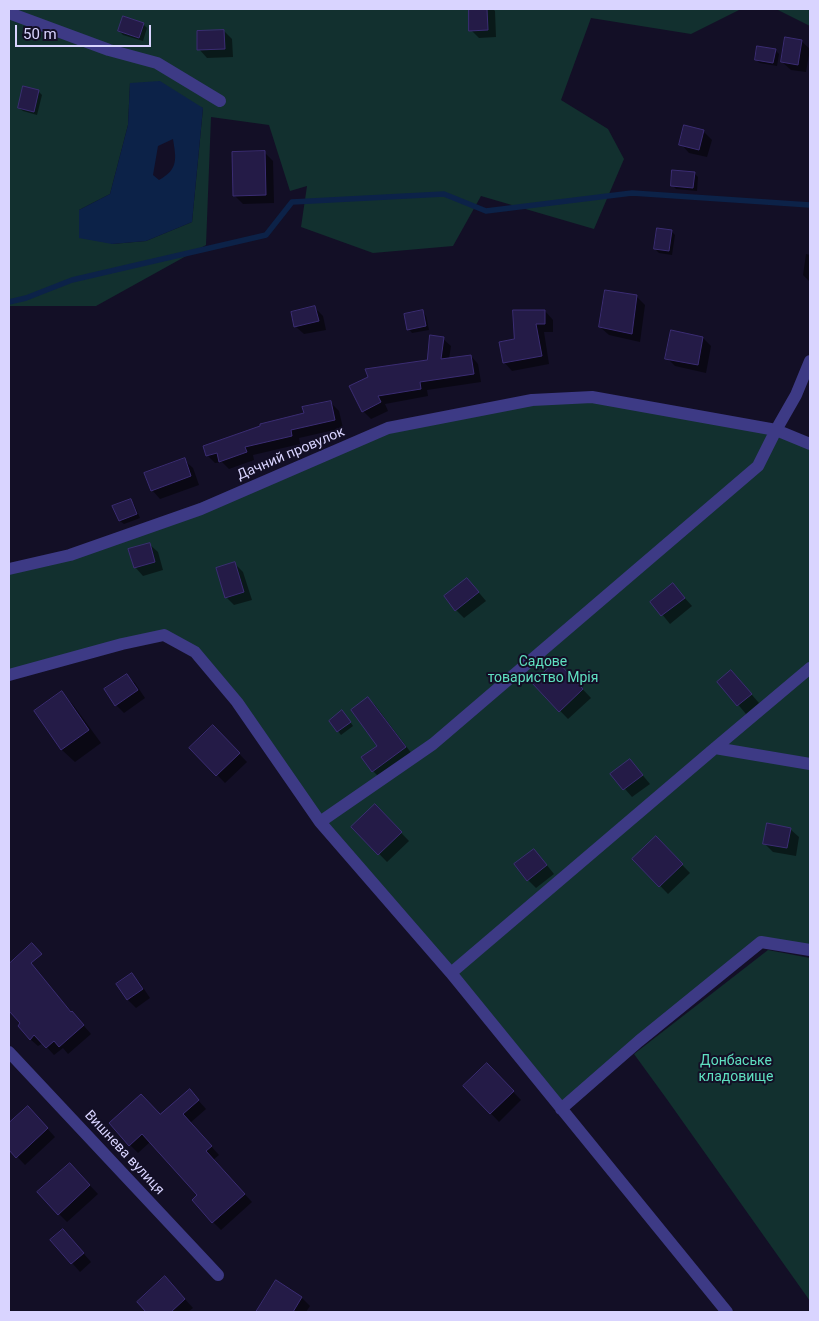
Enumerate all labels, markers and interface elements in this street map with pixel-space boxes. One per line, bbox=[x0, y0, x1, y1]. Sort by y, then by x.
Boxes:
scale bar bbox=[18, 15, 154, 47]
text: 50 m bbox=[23, 25, 57, 43]
street label: Дачний провулок bbox=[235, 424, 347, 484]
park label: Садове товариство Мрія bbox=[488, 654, 598, 686]
park label: Донбаське кладовище bbox=[699, 1053, 773, 1086]
street label: Вишнева вулиця bbox=[81, 1107, 167, 1199]

